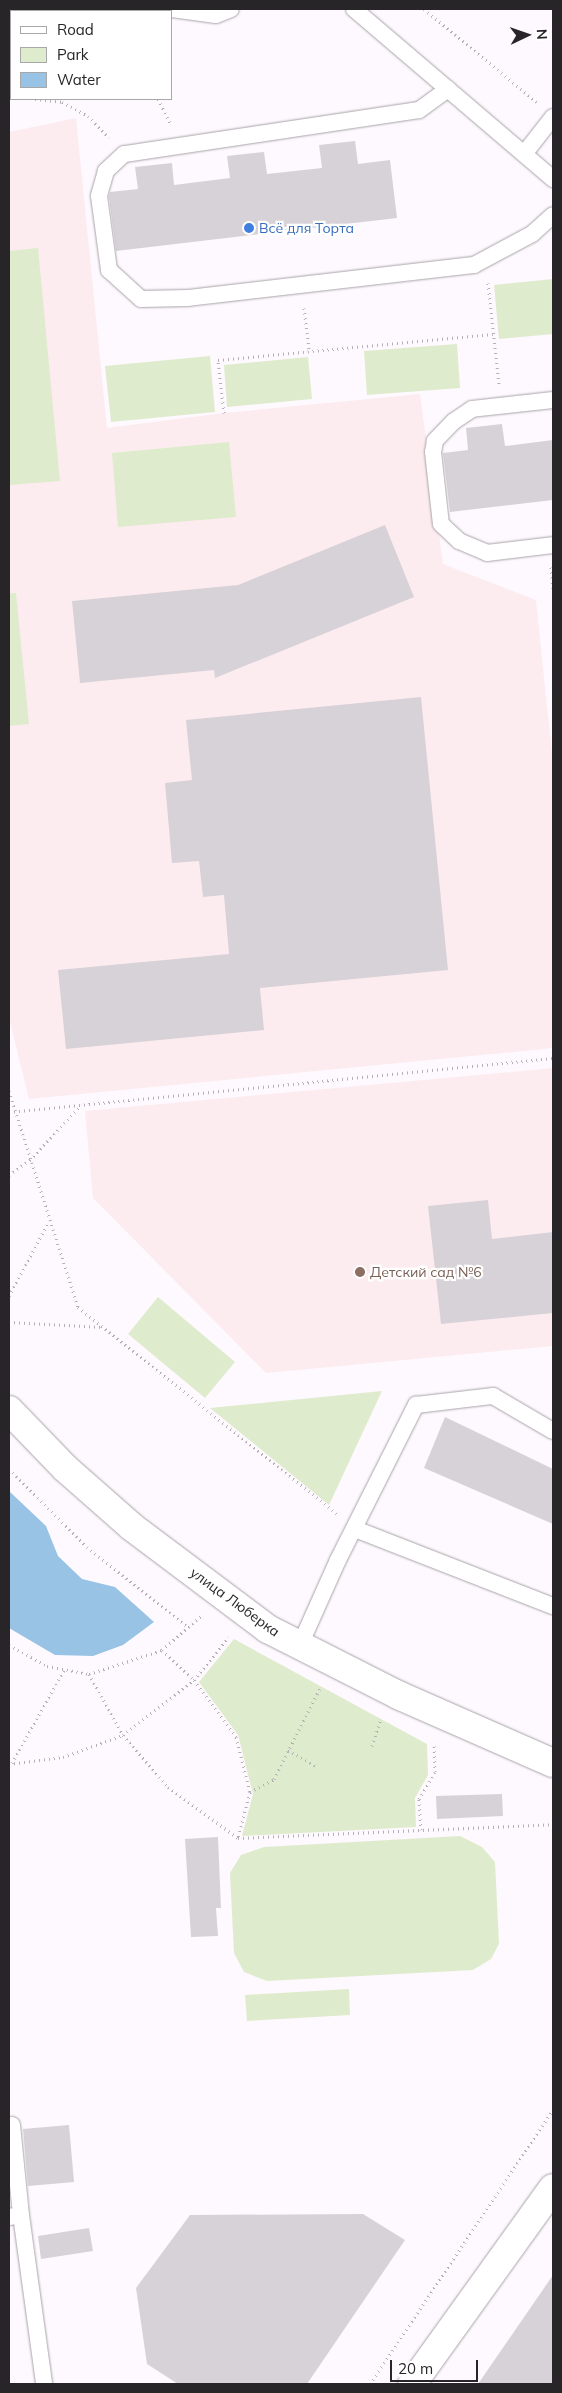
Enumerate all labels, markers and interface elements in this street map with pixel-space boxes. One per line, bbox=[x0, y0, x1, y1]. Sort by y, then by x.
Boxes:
legend bbox=[10, 10, 172, 100]
north arrow bbox=[502, 10, 552, 60]
text: Road bbox=[57, 20, 94, 39]
text: N bbox=[533, 28, 551, 40]
text: Park bbox=[57, 45, 89, 64]
text: Water bbox=[57, 70, 101, 89]
place label: Всё для Торта bbox=[259, 220, 354, 236]
marker: Всё для Торта bbox=[243, 222, 255, 234]
place label: Детский сад №6 bbox=[370, 1264, 482, 1280]
marker: Детский сад №6 bbox=[354, 1266, 366, 1278]
street label: улица Люберка bbox=[187, 1564, 283, 1640]
scale bar bbox=[392, 2350, 480, 2382]
text: 20 m bbox=[398, 2359, 433, 2378]

